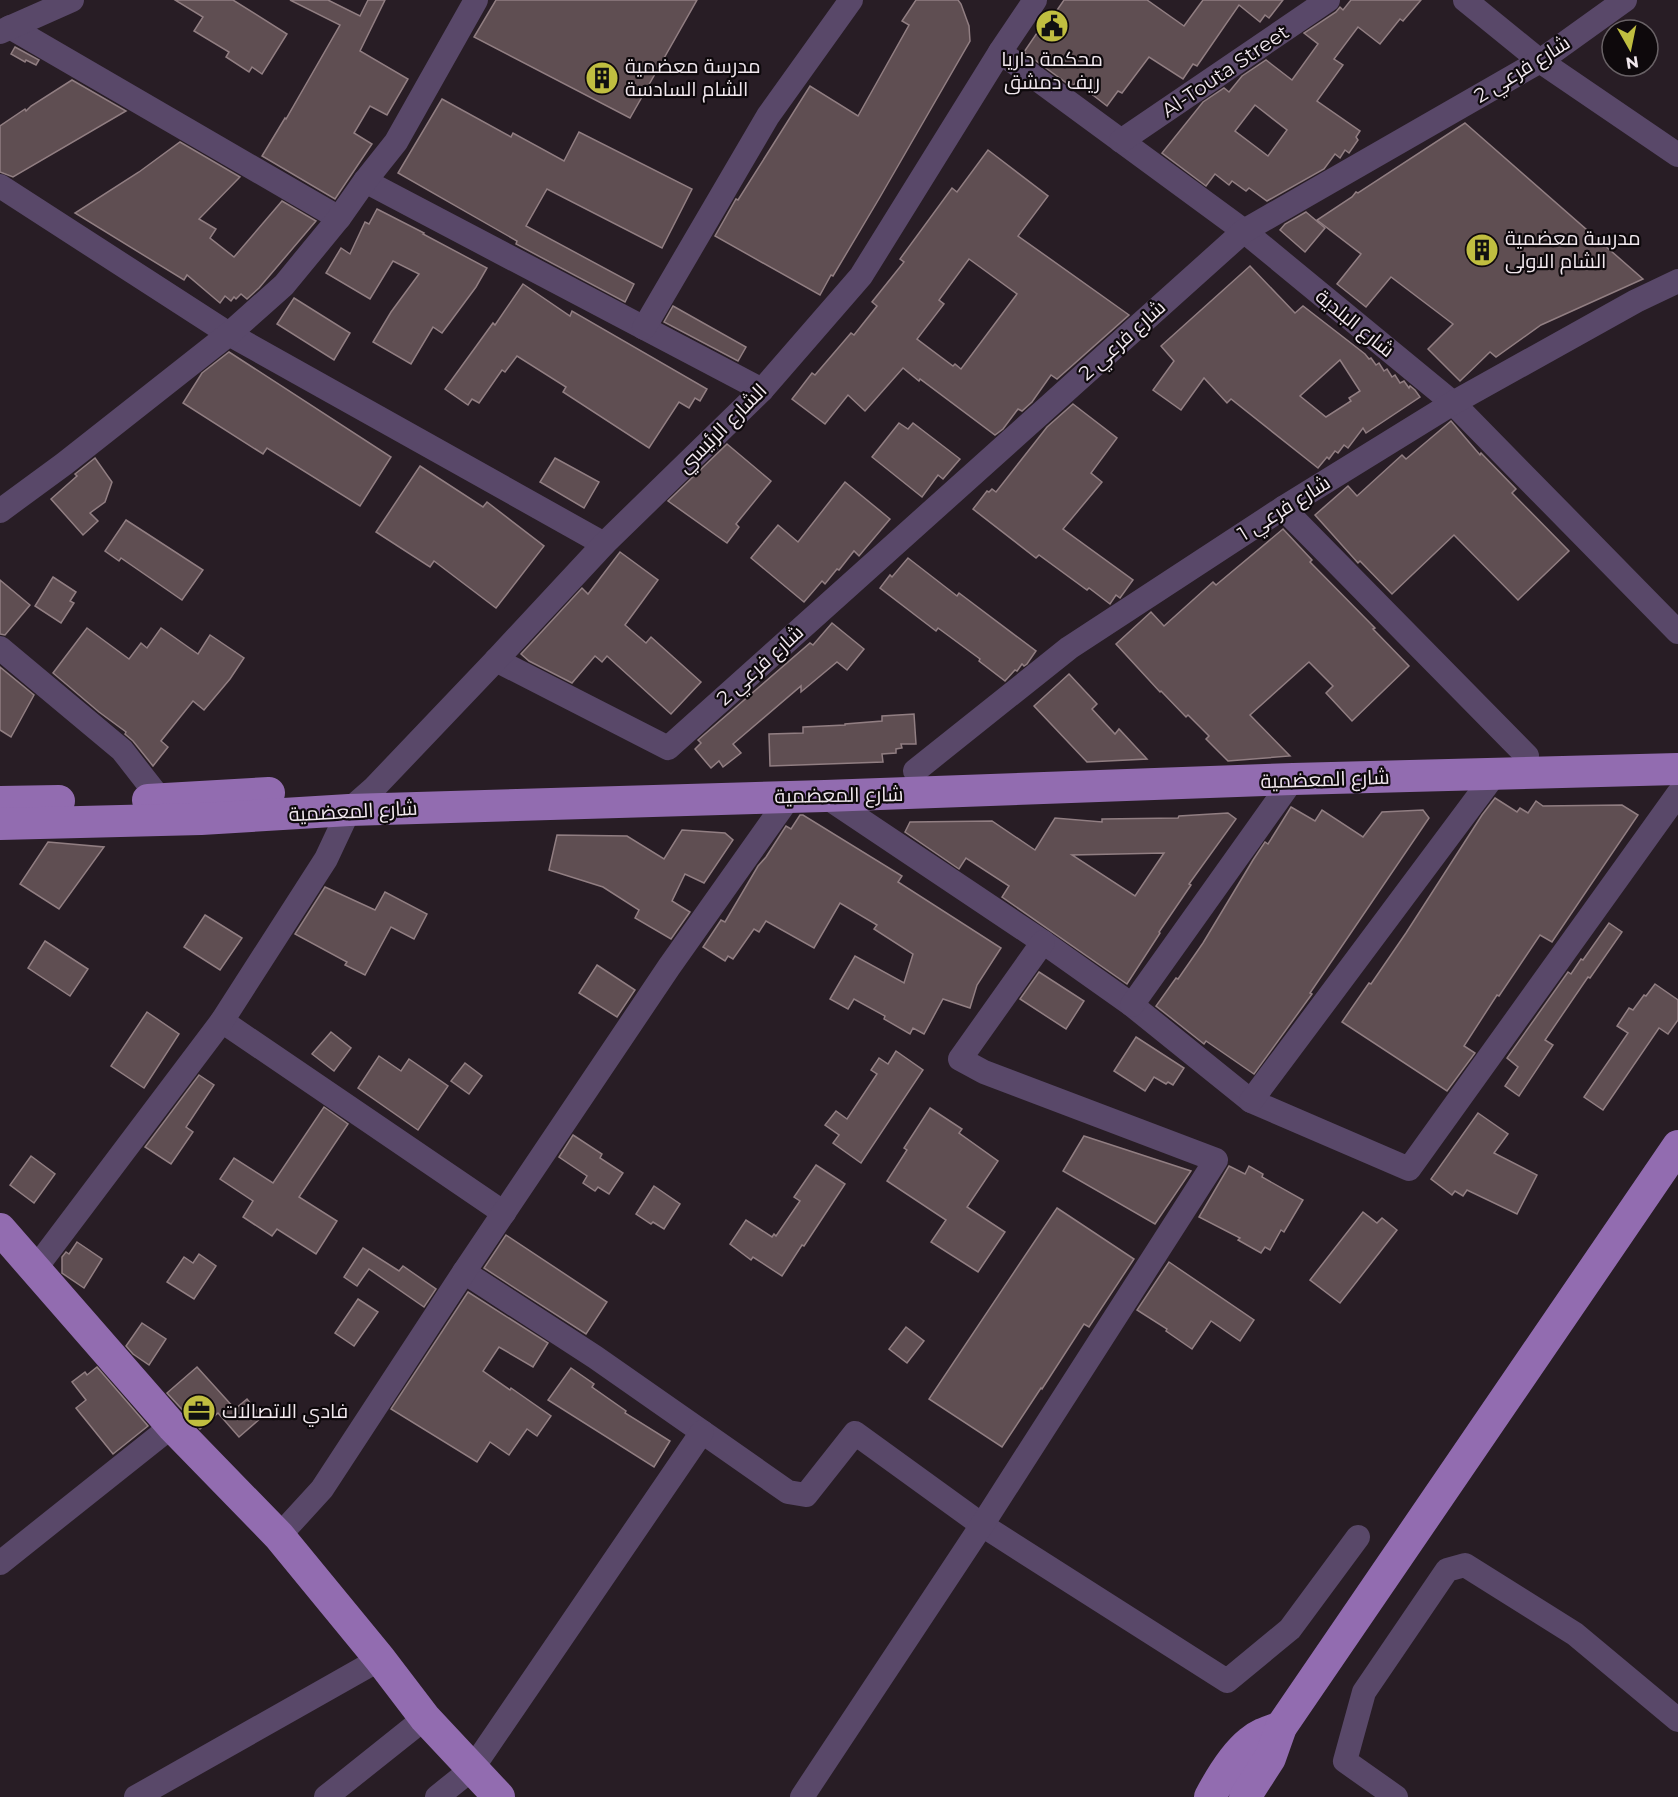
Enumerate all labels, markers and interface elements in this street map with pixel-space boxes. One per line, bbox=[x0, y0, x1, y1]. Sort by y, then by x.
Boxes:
public building icon: محكمة داريا ريف دمشق bbox=[1034, 8, 1070, 44]
north arrow bbox=[1600, 18, 1660, 78]
street label: Al-Touta Street bbox=[1157, 20, 1293, 122]
street label: شارع فرعي 2 bbox=[1470, 30, 1576, 111]
place label: محكمة داريا ريف دمشق bbox=[1001, 47, 1103, 95]
text: N bbox=[1624, 52, 1640, 73]
place label: مدرسة معضمية الشام السادسة bbox=[625, 54, 761, 103]
building icon: مدرسة معضمية الشام السادسة bbox=[584, 60, 620, 96]
place label: مدرسة معضمية الشام الاولى bbox=[1505, 226, 1641, 275]
building icon: مدرسة معضمية الشام الاولى bbox=[1464, 232, 1500, 268]
street label: شارع البلدية bbox=[1309, 284, 1399, 364]
street label: شارع فرعي 2 bbox=[1074, 295, 1173, 388]
street label: الشارع الرئيسي bbox=[672, 378, 774, 480]
street label: شارع فرعي 1 bbox=[1233, 470, 1337, 549]
street label: شارع فرعي 2 bbox=[712, 620, 811, 713]
street label: شارع المعضمية bbox=[1260, 765, 1390, 795]
street label: شارع المعضمية bbox=[774, 782, 904, 810]
street label: شارع المعضمية bbox=[288, 796, 418, 828]
office icon: فادي الاتصالات bbox=[181, 1393, 217, 1429]
place label: فادي الاتصالات bbox=[222, 1399, 348, 1427]

